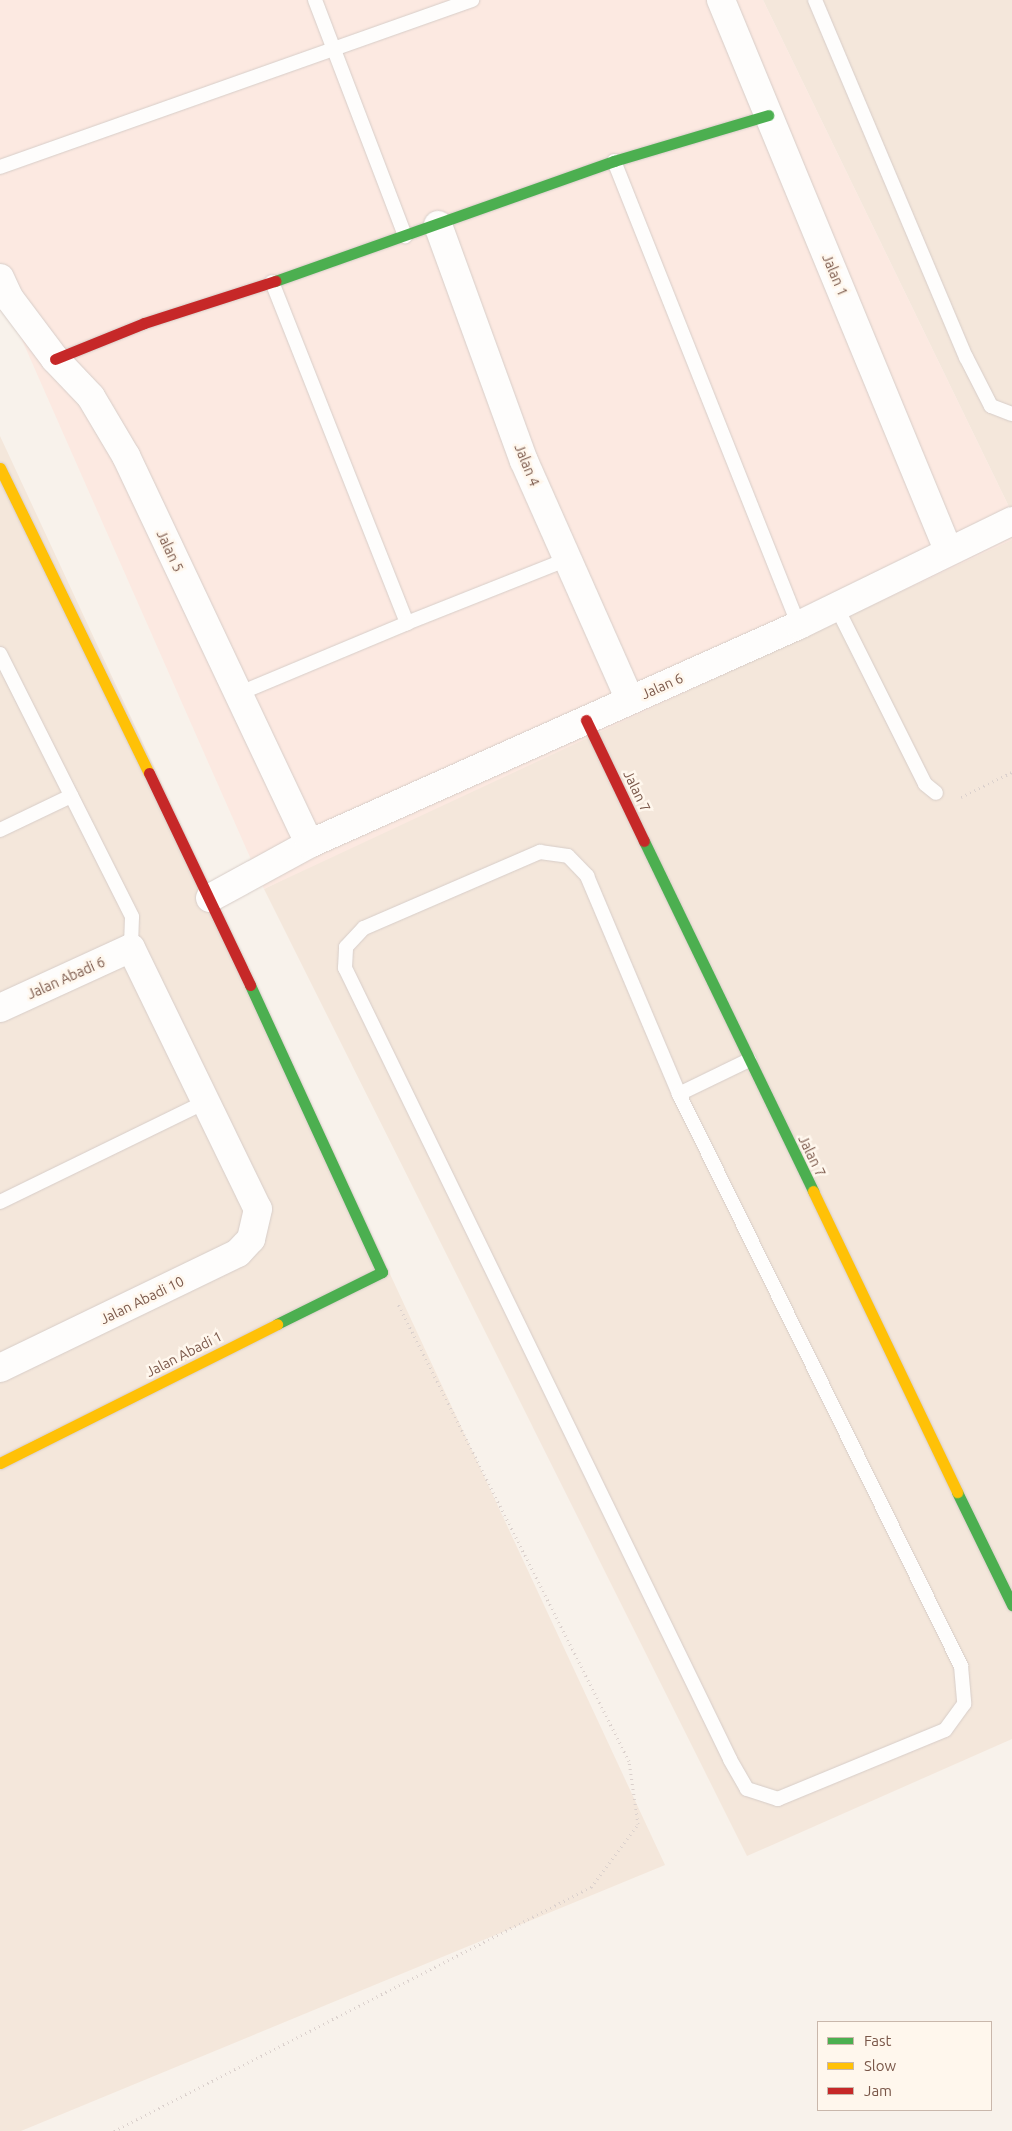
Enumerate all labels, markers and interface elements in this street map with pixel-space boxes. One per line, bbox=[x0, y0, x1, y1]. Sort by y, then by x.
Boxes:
street label: Jalan 1 bbox=[819, 251, 851, 299]
street label: Jalan 4 bbox=[511, 441, 543, 489]
street label: Jalan 5 bbox=[153, 527, 187, 575]
street label: Jalan 6 bbox=[638, 669, 686, 703]
street label: Jalan 7 bbox=[620, 768, 654, 814]
street label: Jalan Abadi 6 bbox=[25, 953, 107, 1003]
street label: Jalan 7 bbox=[795, 1133, 829, 1179]
street label: Jalan Abadi 10 bbox=[97, 1272, 187, 1328]
street label: Jalan Abadi 1 bbox=[143, 1328, 225, 1380]
legend bbox=[817, 2021, 992, 2111]
text: Fast bbox=[864, 2032, 891, 2049]
text: Slow bbox=[864, 2057, 896, 2074]
text: Jam bbox=[864, 2082, 892, 2099]

